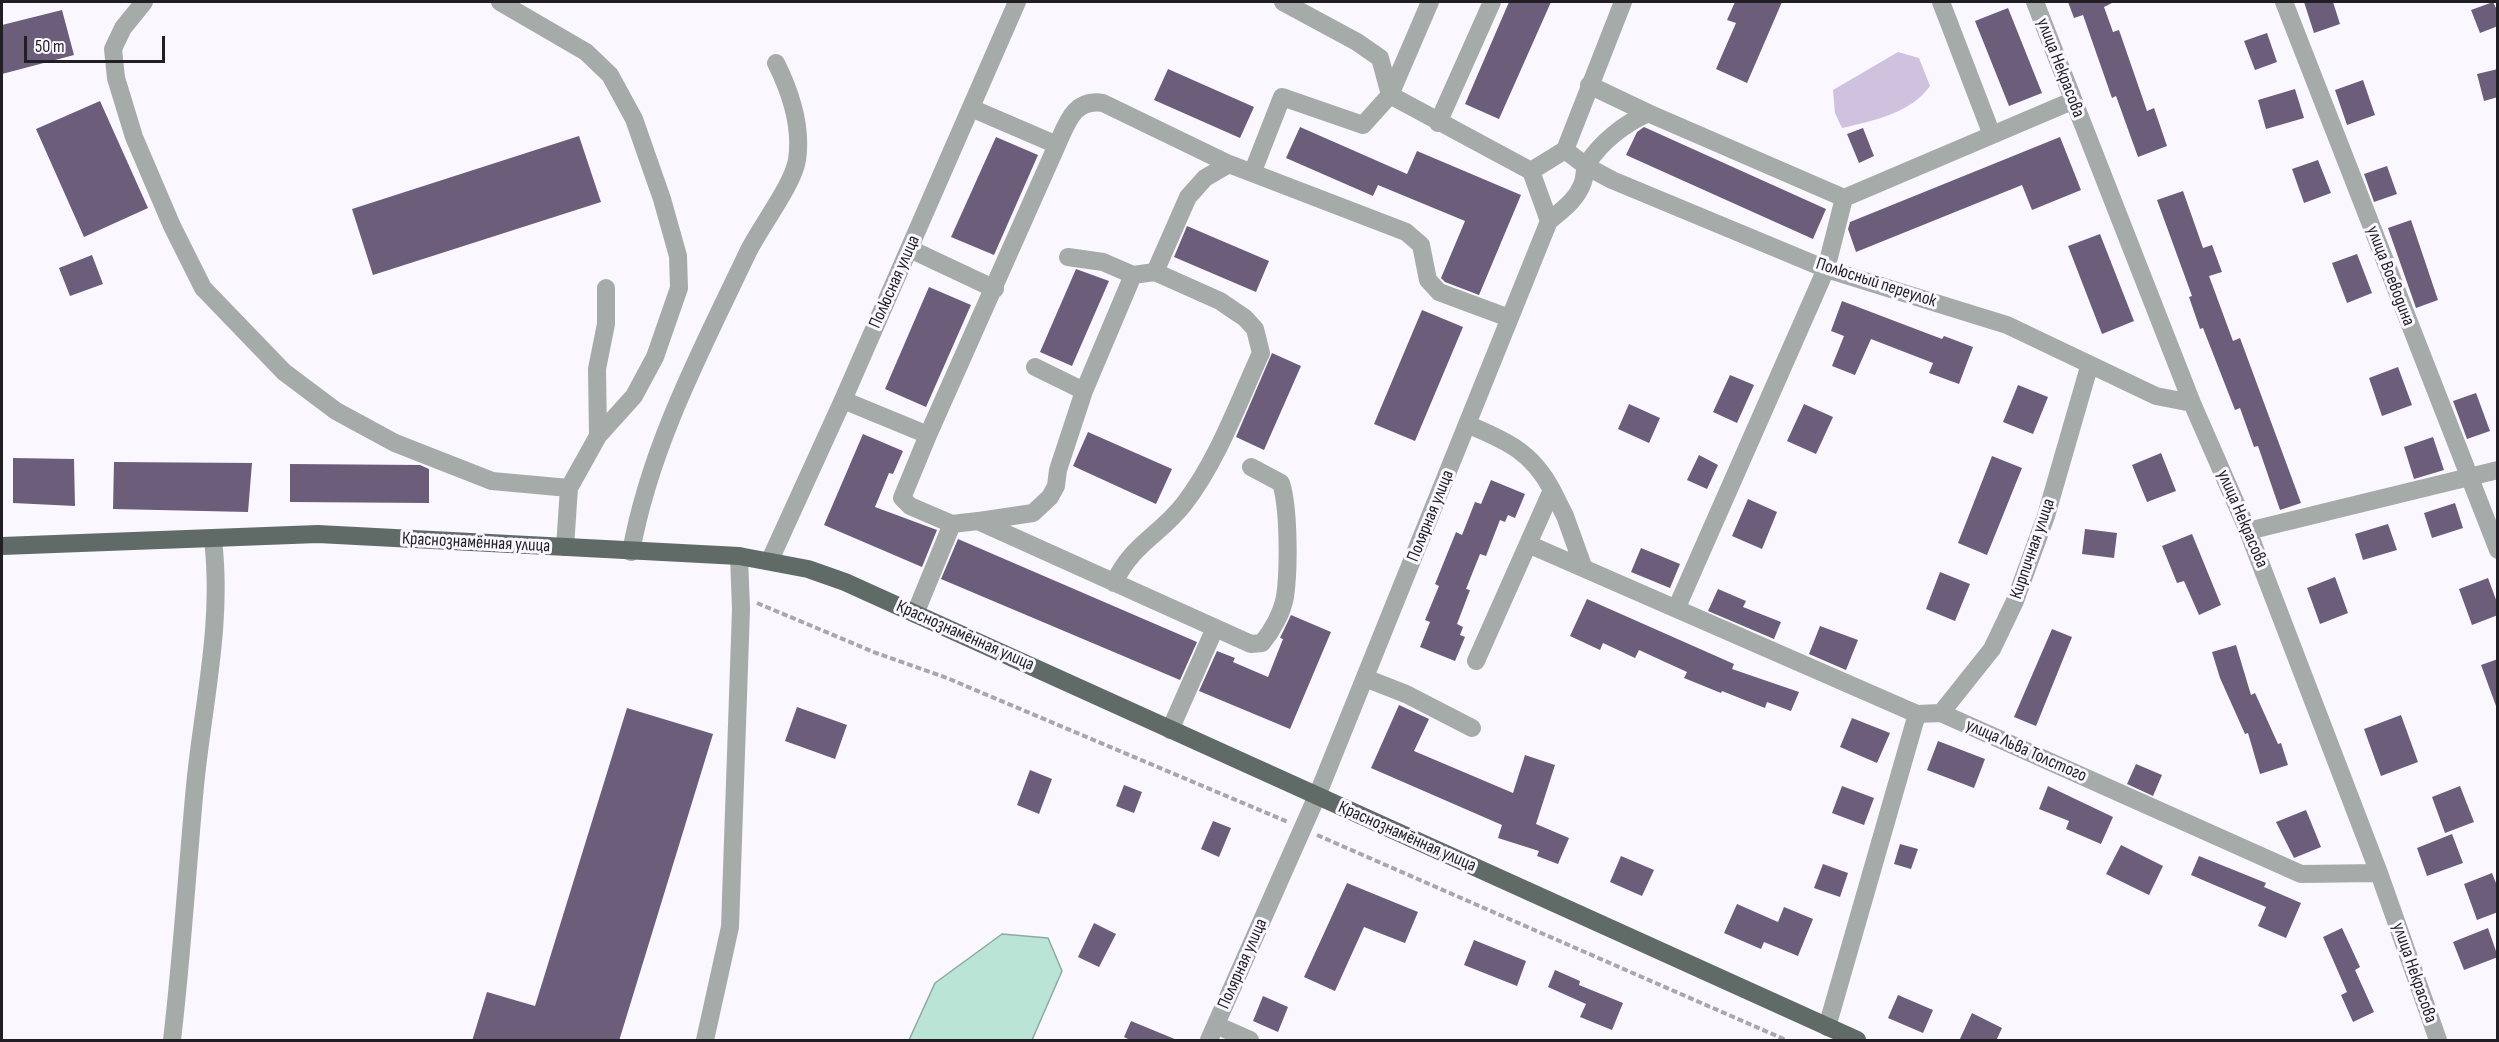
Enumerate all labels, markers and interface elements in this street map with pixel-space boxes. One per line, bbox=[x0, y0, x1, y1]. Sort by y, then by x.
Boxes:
street label: улица Некрасова bbox=[2031, 15, 2089, 121]
scale bar bbox=[27, 24, 168, 62]
text: 50 m bbox=[35, 36, 65, 57]
street label: улица Воеводина bbox=[2361, 223, 2419, 329]
street label: Полюсная улица bbox=[865, 232, 925, 332]
street label: Полюсный переулок bbox=[1813, 253, 1939, 313]
street label: Полярная улица bbox=[1403, 467, 1459, 565]
street label: улица Некрасова bbox=[2212, 467, 2272, 571]
street label: Кирпичная улица bbox=[2006, 496, 2060, 602]
street label: Краснознамённая улица bbox=[401, 528, 551, 558]
street label: Краснознамённая улица bbox=[893, 596, 1037, 676]
street label: улица Льва Толстого bbox=[1962, 715, 2090, 787]
street label: Краснознамённая улица bbox=[1335, 797, 1479, 877]
street label: Полярная улица bbox=[1213, 915, 1273, 1013]
street label: улица Некрасова bbox=[2387, 920, 2441, 1026]

